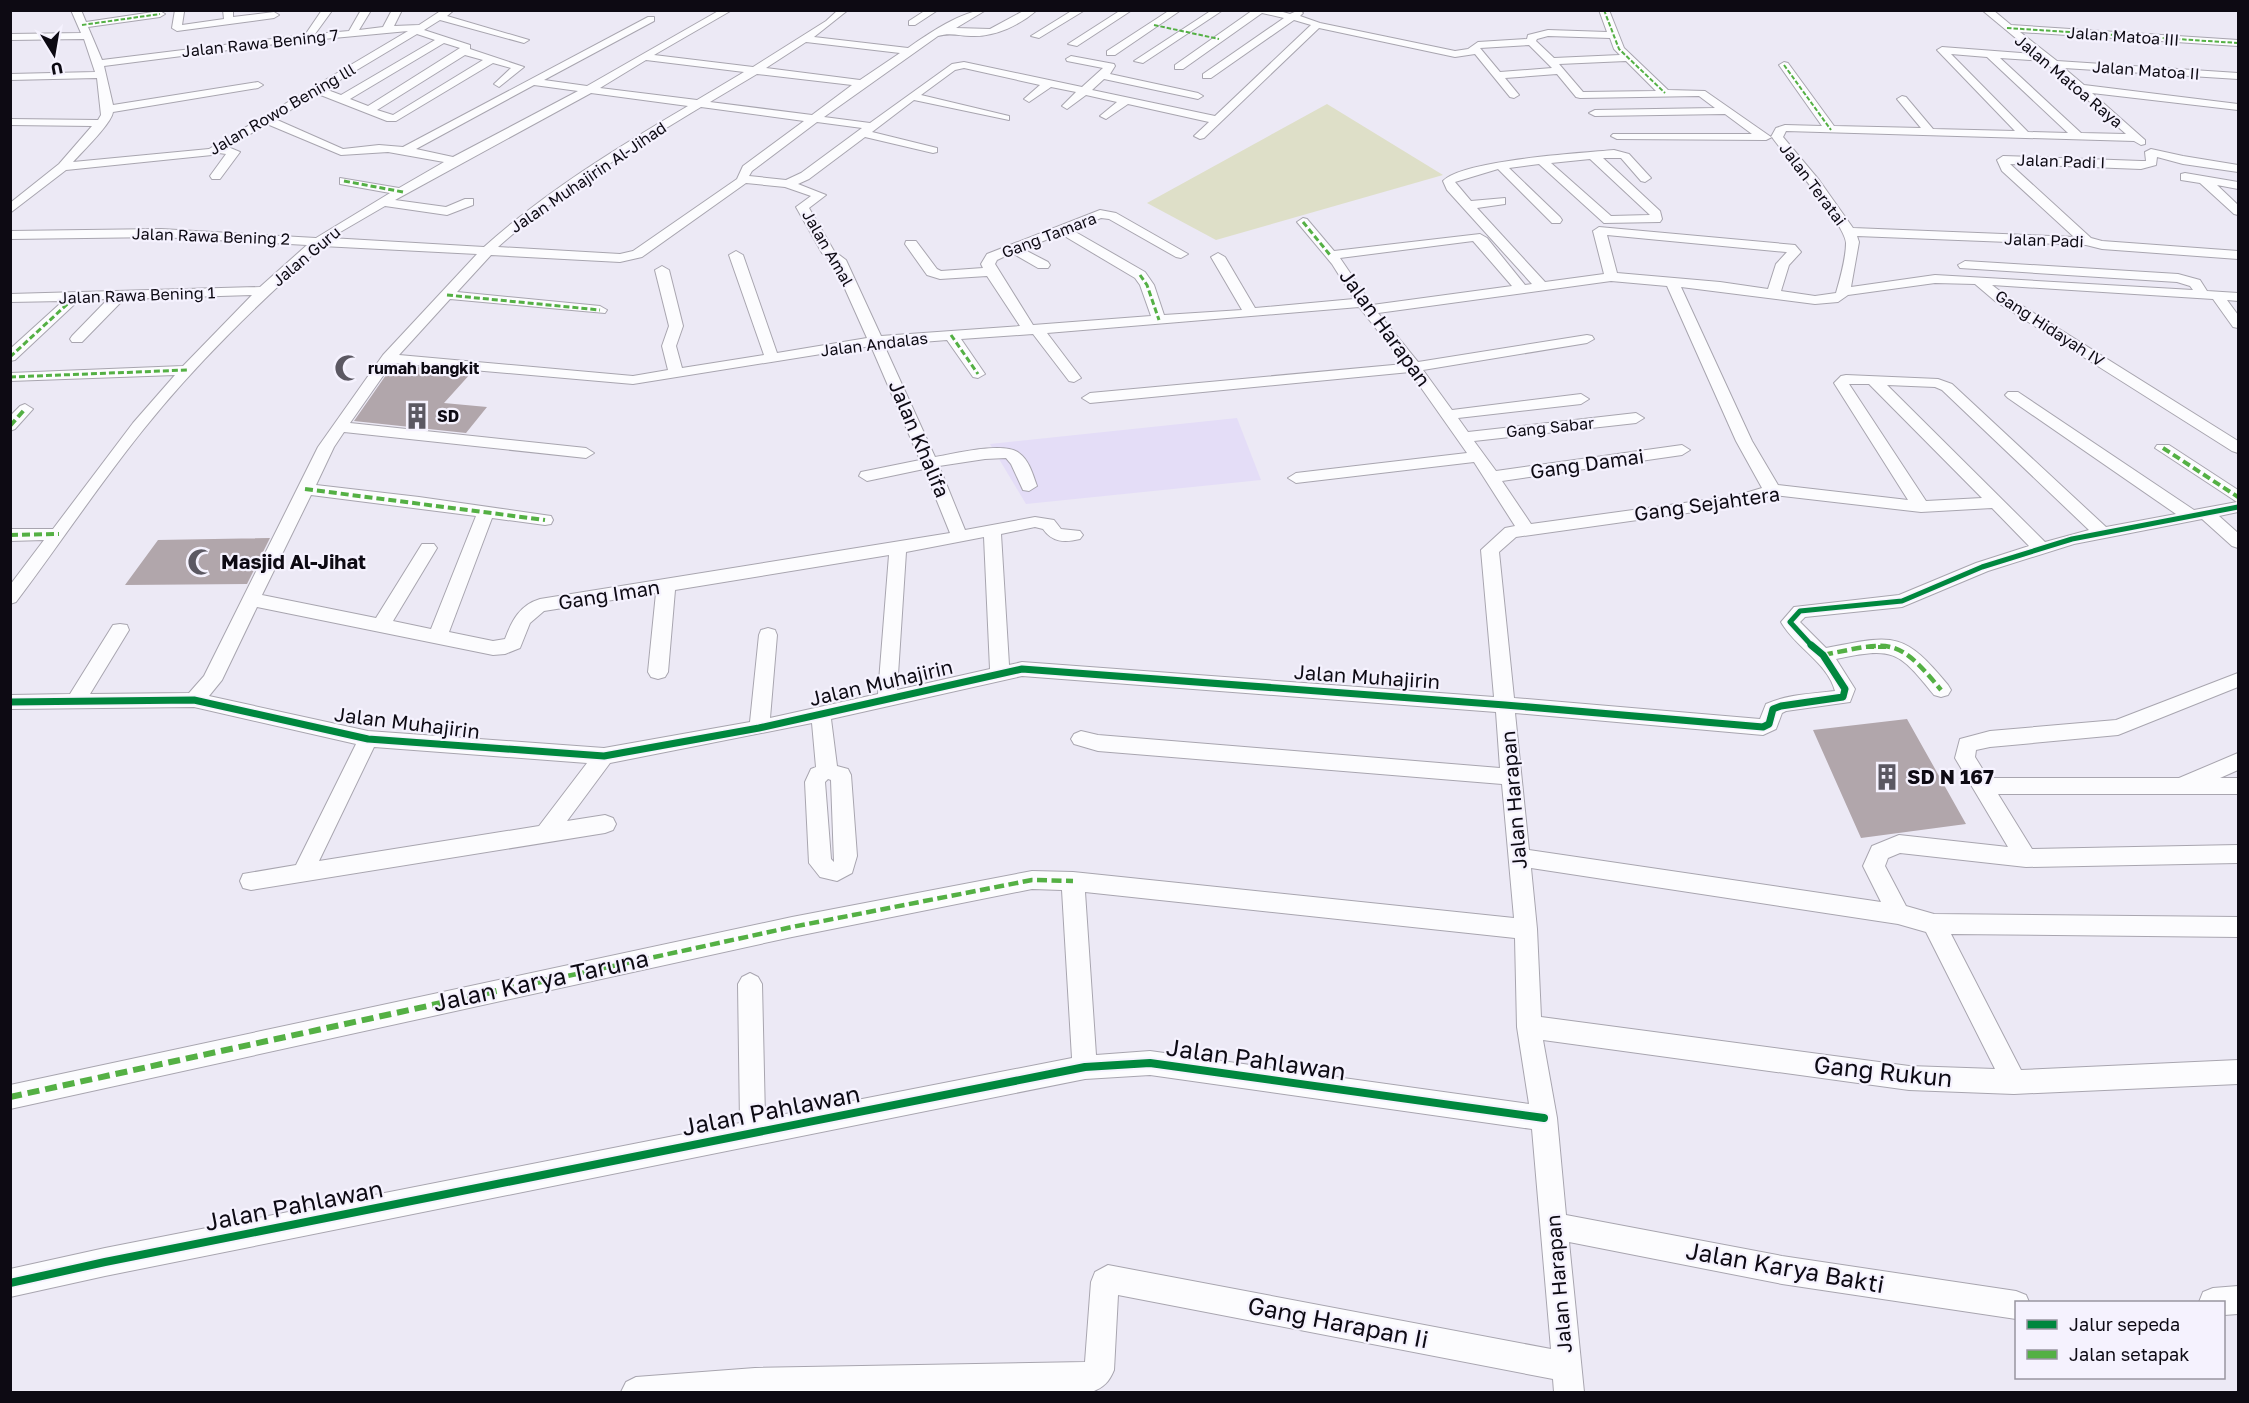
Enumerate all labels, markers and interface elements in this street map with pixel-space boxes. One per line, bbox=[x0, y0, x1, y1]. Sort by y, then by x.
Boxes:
street label: Jalan Matoa III bbox=[2066, 22, 2180, 50]
north arrow bbox=[24, 24, 84, 84]
street label: Jalan Rawa Bening 7 bbox=[181, 25, 339, 61]
street label: Jalan Matoa Raya bbox=[2011, 30, 2127, 132]
street label: Jalan Matoa II bbox=[2092, 56, 2200, 84]
text: U bbox=[49, 58, 65, 80]
street label: Jalan Rowo Bening lll bbox=[205, 59, 359, 159]
street label: Jalan Muhajirin Al-Jihad bbox=[506, 117, 670, 237]
street label: Jalan Teratai bbox=[1775, 139, 1851, 229]
street label: Jalan Padi I bbox=[2016, 149, 2106, 173]
street label: Jalan Amal bbox=[798, 206, 858, 290]
street label: Gang Tamara bbox=[999, 208, 1099, 262]
street label: Jalan Guru bbox=[268, 222, 344, 290]
street label: Jalan Rawa Bening 2 bbox=[132, 223, 290, 249]
street label: Jalan Padi bbox=[2004, 229, 2084, 251]
street label: Jalan Harapan bbox=[1335, 264, 1436, 391]
street label: Jalan Rawa Bening 1 bbox=[58, 282, 216, 308]
street label: Gang Hidayah IV bbox=[1992, 285, 2109, 371]
street label: Jalan Andalas bbox=[819, 327, 929, 361]
mosque icon: rumah bangkit bbox=[333, 353, 363, 383]
place label: rumah bangkit bbox=[368, 358, 479, 378]
street label: Jalan Khalifa bbox=[884, 376, 955, 501]
building icon: SD bbox=[402, 401, 432, 431]
place label: SD bbox=[437, 406, 459, 426]
street label: Gang Sabar bbox=[1505, 412, 1595, 442]
street label: Gang Damai bbox=[1528, 443, 1645, 483]
street label: Gang Sejahtera bbox=[1633, 481, 1781, 525]
mosque icon: Masjid Al-Jihat bbox=[186, 547, 216, 577]
place label: Masjid Al-Jihat bbox=[221, 549, 366, 573]
street label: Gang Iman bbox=[556, 574, 661, 614]
street label: Jalan Muhajirin bbox=[807, 654, 955, 710]
street label: Jalan Muhajirin bbox=[1293, 659, 1441, 693]
street label: Jalan Muhajirin bbox=[333, 701, 481, 743]
street label: Jalan Harapan bbox=[1495, 730, 1531, 870]
building icon: SD N 167 bbox=[1872, 762, 1902, 792]
place label: SD N 167 bbox=[1907, 764, 1994, 788]
street label: Jalan Karya Taruna bbox=[430, 943, 651, 1017]
street label: Jalan Pahlawan bbox=[1165, 1032, 1348, 1085]
street label: Gang Rukun bbox=[1812, 1049, 1954, 1092]
street label: Jalan Pahlawan bbox=[679, 1078, 862, 1141]
street label: Jalan Pahlawan bbox=[202, 1173, 385, 1236]
street label: Jalan Harapan bbox=[1540, 1214, 1576, 1354]
street label: Jalan Karya Bakti bbox=[1684, 1235, 1887, 1298]
street label: Gang Harapan Ii bbox=[1245, 1290, 1431, 1353]
legend bbox=[2015, 1301, 2225, 1379]
text: Jalur sepeda bbox=[2069, 1313, 2180, 1335]
text: Jalan setapak bbox=[2069, 1343, 2189, 1365]

